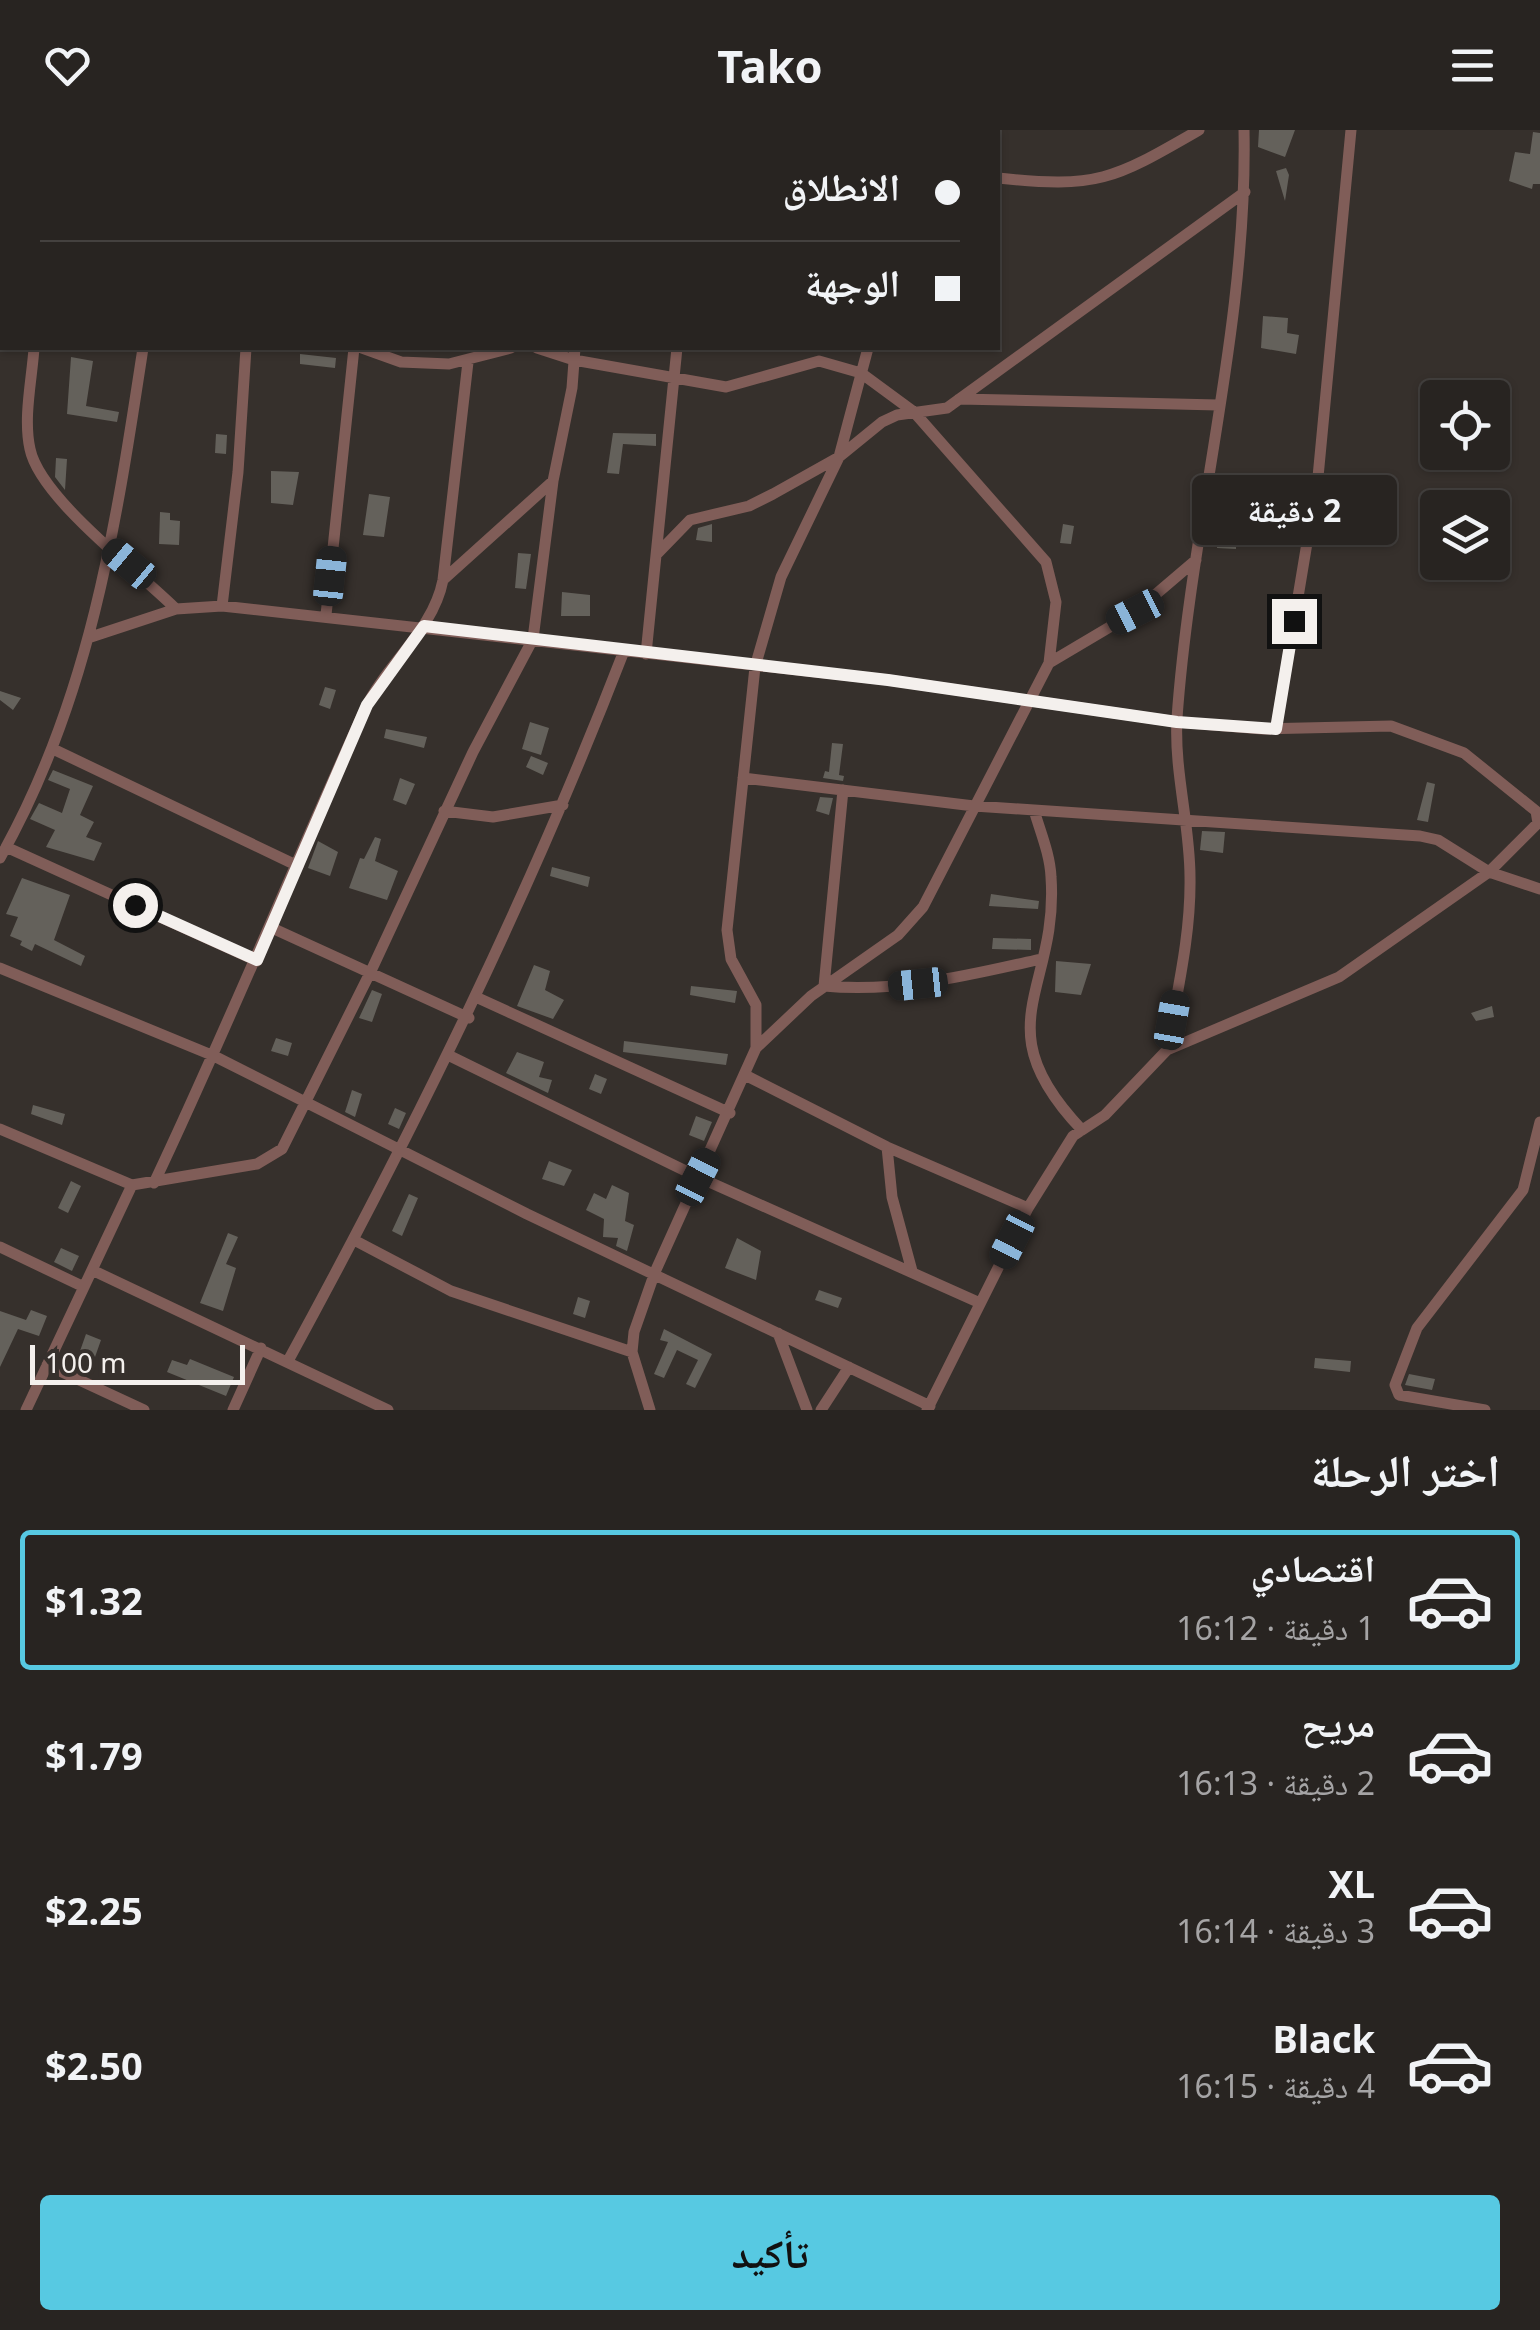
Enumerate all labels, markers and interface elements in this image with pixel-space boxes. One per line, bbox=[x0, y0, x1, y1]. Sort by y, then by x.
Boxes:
text: Tako bbox=[717, 35, 823, 96]
icon: heart bbox=[40, 38, 95, 93]
icon: menu bbox=[1445, 38, 1500, 93]
text: الانطلاق bbox=[782, 160, 900, 212]
text: الوجهة bbox=[805, 256, 900, 308]
map controls bbox=[1420, 380, 1510, 580]
button: locate bbox=[1420, 380, 1510, 470]
callout: 2 دقيقة bbox=[1192, 476, 1396, 546]
text: 2 دقيقة bbox=[1248, 488, 1341, 531]
button: layers bbox=[1420, 490, 1510, 580]
car bbox=[96, 533, 162, 595]
car bbox=[312, 545, 348, 607]
car bbox=[1101, 585, 1169, 639]
route end bbox=[1272, 599, 1317, 644]
route start bbox=[113, 883, 158, 928]
car bbox=[887, 966, 949, 1002]
car bbox=[1152, 988, 1192, 1052]
car bbox=[671, 1143, 725, 1211]
car bbox=[985, 1206, 1039, 1274]
scale bar bbox=[30, 1340, 245, 1384]
text: 100 m bbox=[45, 1343, 127, 1381]
text: اختر الرحلة bbox=[1311, 1439, 1500, 1500]
text: اقتصادي bbox=[1251, 1541, 1375, 1593]
icon: car bbox=[1405, 1555, 1495, 1645]
text: $1.32 bbox=[45, 1574, 143, 1626]
text: 1 دقيقة · 16:12 bbox=[1176, 1606, 1375, 1649]
text: مريح bbox=[1301, 1696, 1375, 1748]
icon: car bbox=[1405, 1710, 1495, 1800]
text: $1.79 bbox=[45, 1729, 143, 1781]
text: 2 دقيقة · 16:13 bbox=[1176, 1761, 1375, 1804]
text: XL bbox=[1328, 1857, 1375, 1909]
icon: car bbox=[1405, 1865, 1495, 1955]
text: $2.25 bbox=[45, 1884, 143, 1936]
text: 3 دقيقة · 16:14 bbox=[1176, 1909, 1375, 1952]
text: Black bbox=[1272, 2012, 1375, 2064]
icon: car bbox=[1405, 2020, 1495, 2110]
text: $2.50 bbox=[45, 2039, 143, 2091]
text: 4 دقيقة · 16:15 bbox=[1176, 2064, 1375, 2107]
button: تأكيد bbox=[40, 2195, 1500, 2310]

